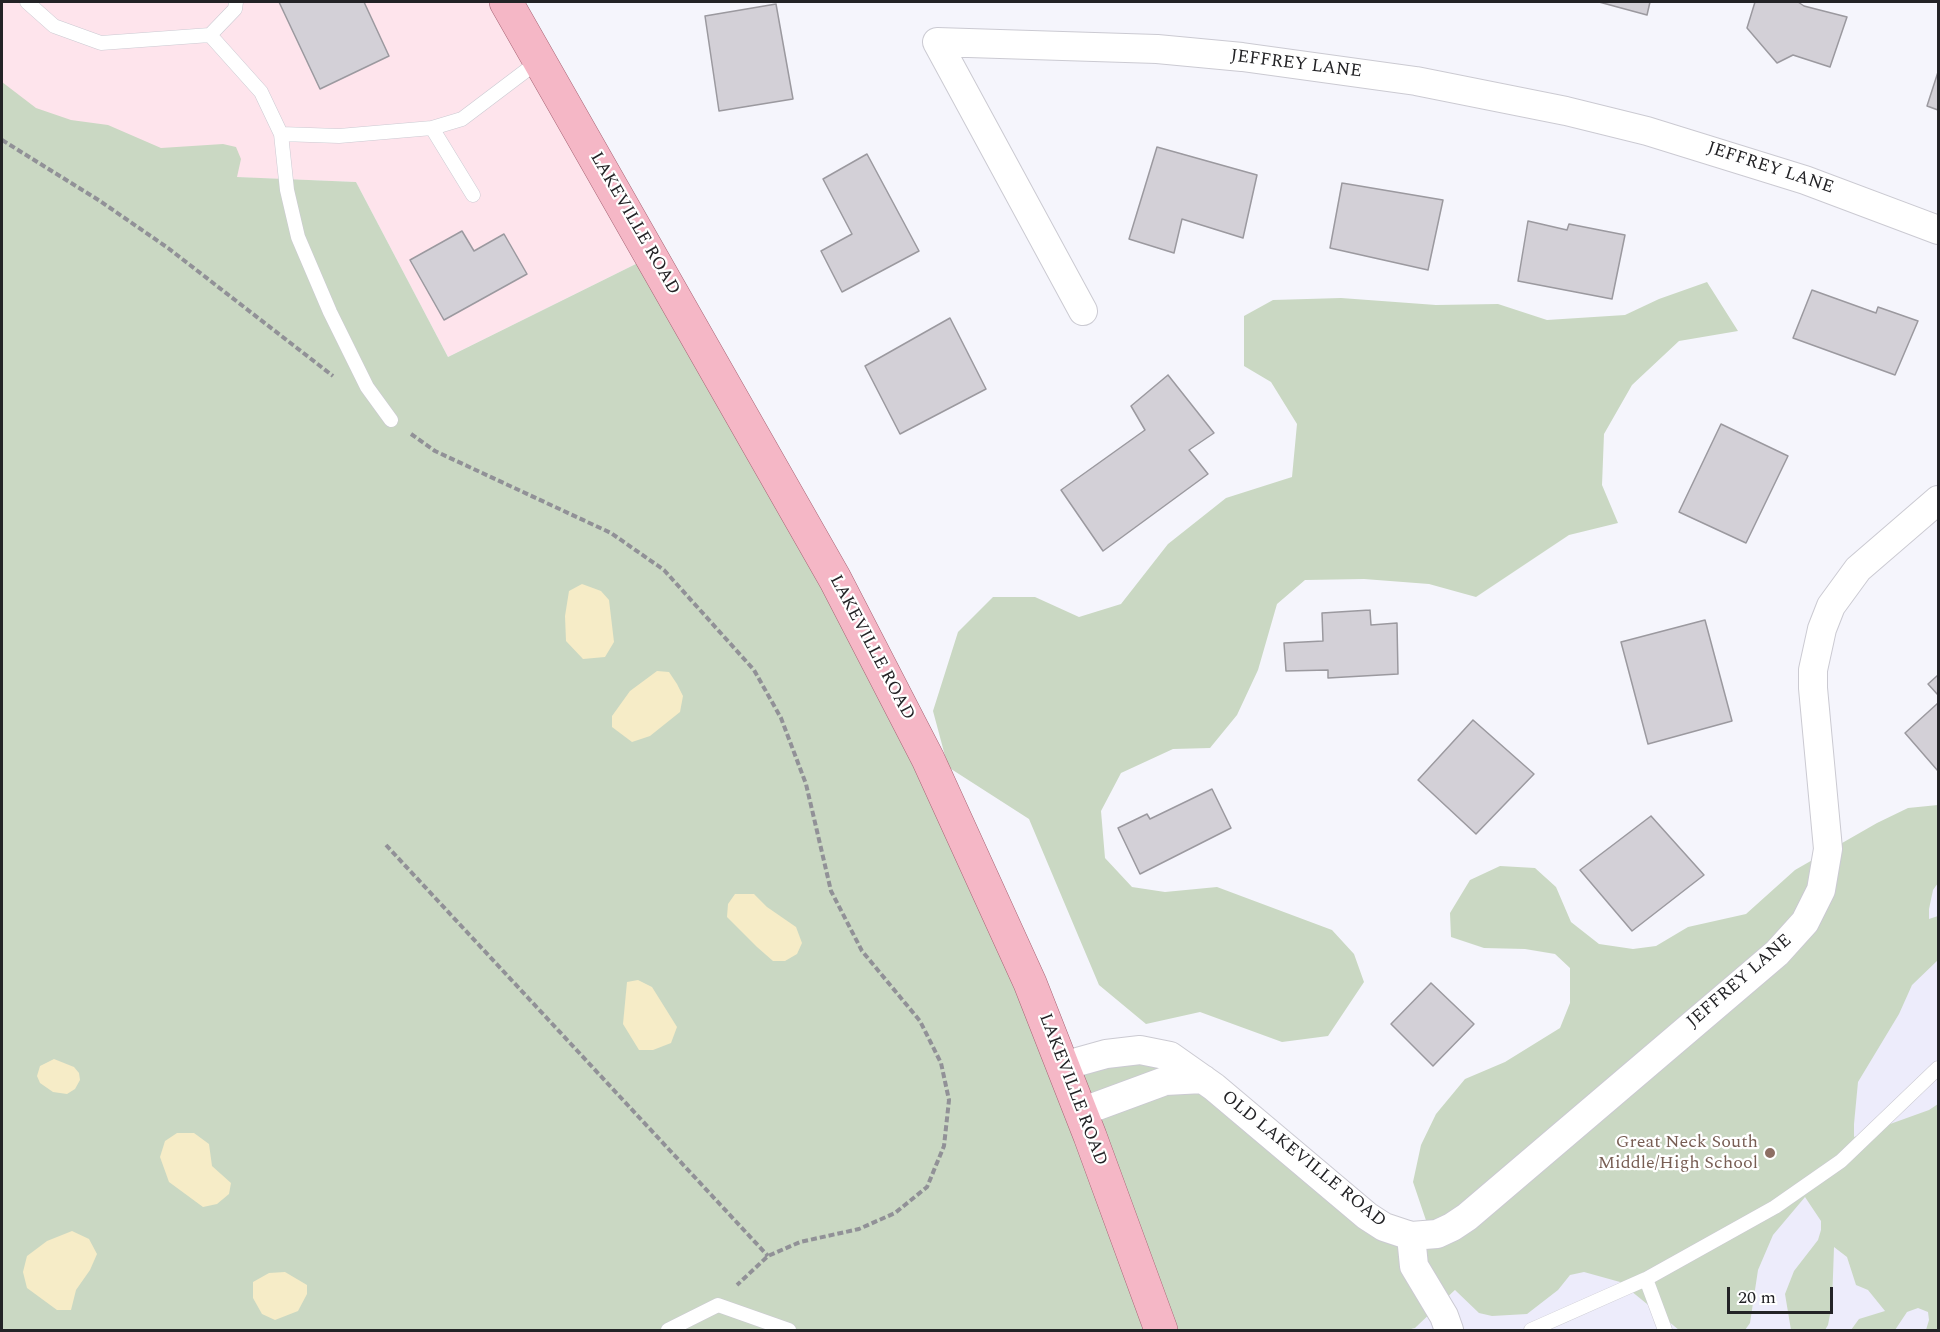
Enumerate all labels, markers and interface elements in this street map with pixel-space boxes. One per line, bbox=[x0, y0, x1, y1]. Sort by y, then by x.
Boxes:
street label: JEFFREY LANE bbox=[1229, 46, 1363, 84]
street label: JEFFREY LANE bbox=[1704, 138, 1836, 200]
street label: LAKEVILLE ROAD bbox=[584, 149, 684, 299]
street label: LAKEVILLE ROAD bbox=[824, 572, 918, 724]
street label: JEFFREY LANE bbox=[1683, 931, 1797, 1033]
street label: LAKEVILLE ROAD bbox=[1033, 1011, 1111, 1169]
street label: OLD LAKEVILLE ROAD bbox=[1216, 1087, 1390, 1233]
place label: Great Neck South Middle/High School bbox=[1598, 1132, 1758, 1174]
marker: Great Neck South Middle/High School bbox=[1763, 1146, 1777, 1160]
scale bar bbox=[1730, 1275, 1836, 1313]
text: 20 m bbox=[1738, 1284, 1776, 1311]

